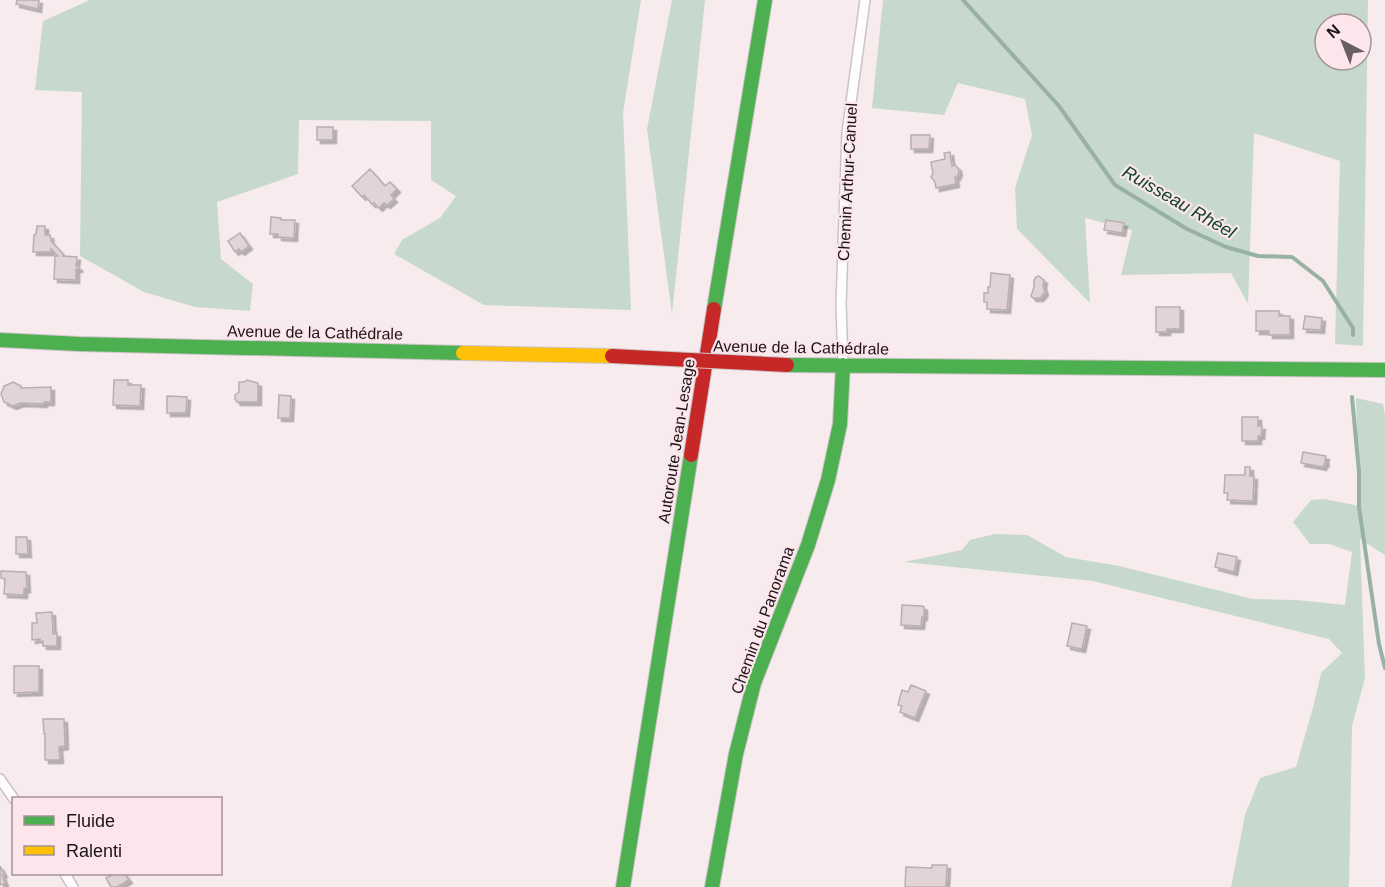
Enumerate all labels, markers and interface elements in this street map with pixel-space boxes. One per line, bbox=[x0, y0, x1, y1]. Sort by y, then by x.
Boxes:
north arrow bbox=[1313, 12, 1373, 72]
text: N bbox=[1323, 21, 1343, 41]
street label: Chemin Arthur-Canuel bbox=[835, 103, 860, 262]
water label: Ruisseau Rhéel bbox=[1119, 162, 1240, 243]
street label: Avenue de la Cathédrale bbox=[227, 322, 403, 343]
street label: Avenue de la Cathédrale bbox=[713, 337, 889, 358]
street label: Autoroute Jean-Lesage bbox=[655, 358, 698, 525]
street label: Chemin du Panorama bbox=[728, 544, 797, 696]
legend bbox=[12, 797, 222, 875]
text: Fluide bbox=[66, 811, 115, 831]
text: Ralenti bbox=[66, 841, 122, 861]

